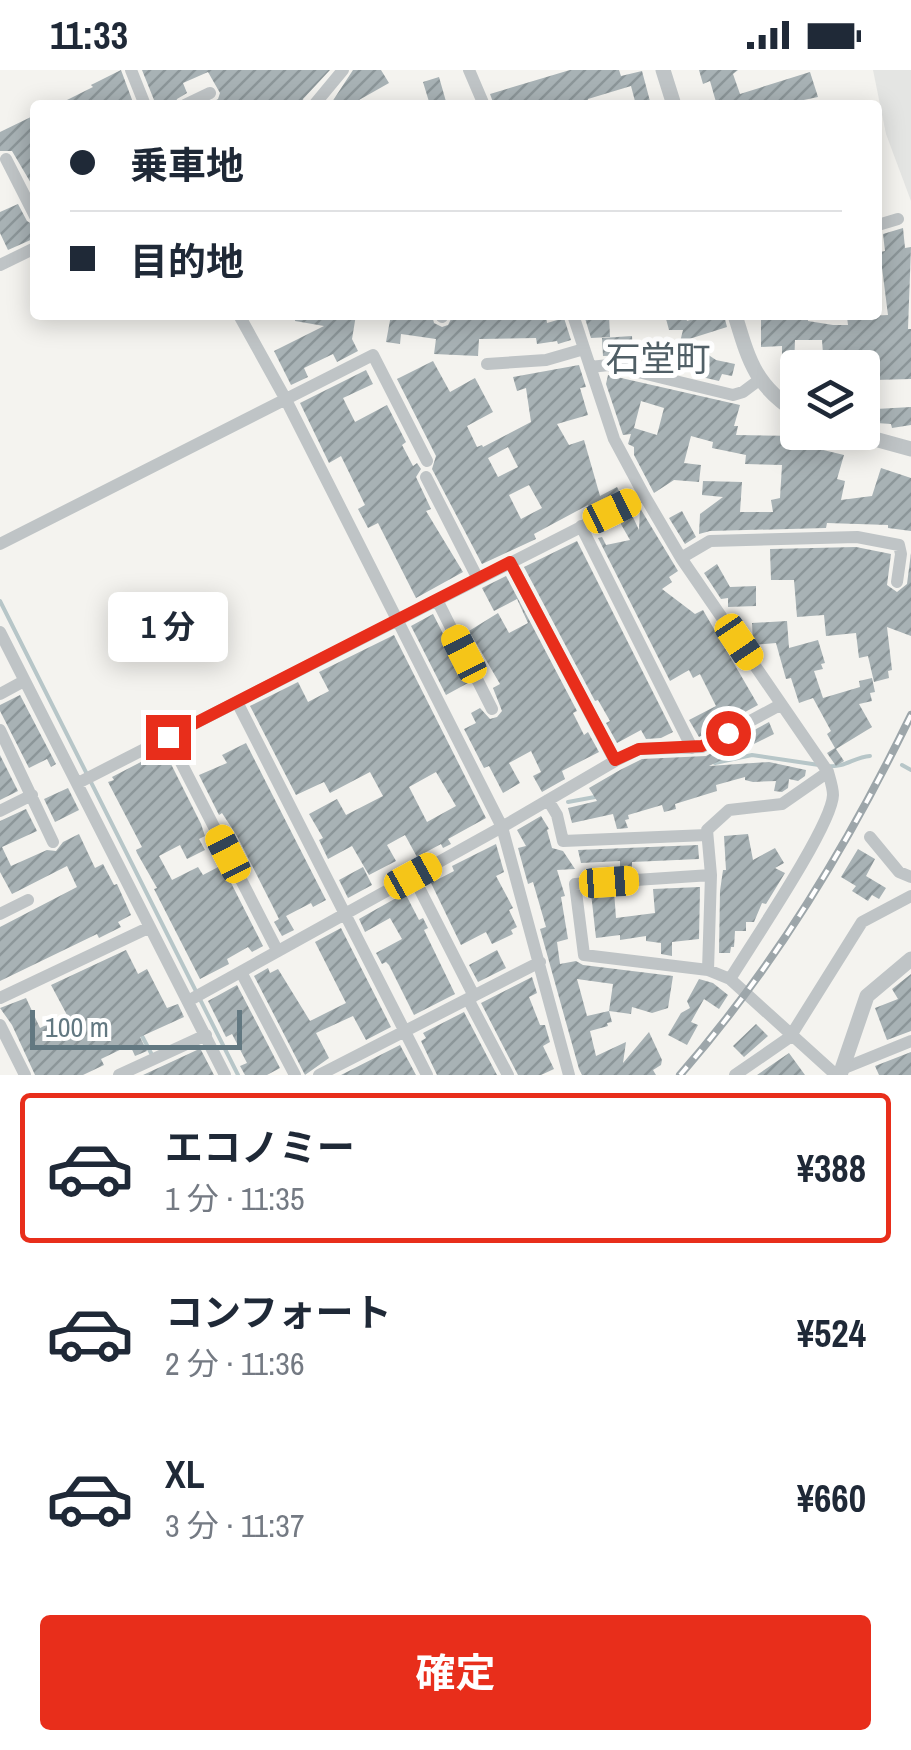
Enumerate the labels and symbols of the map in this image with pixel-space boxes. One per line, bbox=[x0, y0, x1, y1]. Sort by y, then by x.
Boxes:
district label: 石堂町 bbox=[605, 335, 711, 382]
car bbox=[578, 484, 646, 538]
callout: 1 分 bbox=[108, 592, 228, 662]
car bbox=[710, 609, 768, 675]
car bbox=[437, 620, 491, 688]
route start bbox=[706, 711, 751, 756]
route end bbox=[146, 715, 191, 760]
car bbox=[201, 820, 255, 888]
car bbox=[379, 848, 447, 904]
car bbox=[578, 865, 640, 899]
scale bar bbox=[30, 1005, 242, 1050]

